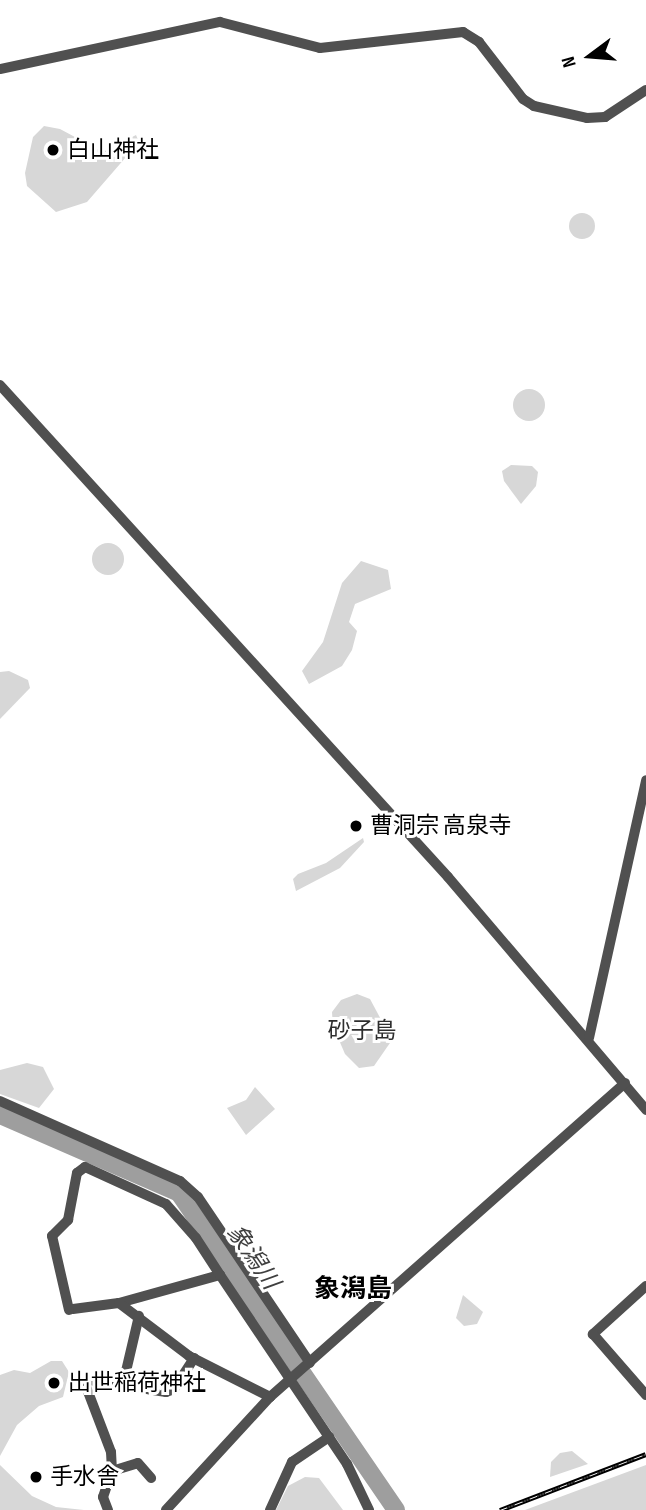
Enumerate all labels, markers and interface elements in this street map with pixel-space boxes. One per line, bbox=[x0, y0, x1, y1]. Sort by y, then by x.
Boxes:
north arrow bbox=[555, 21, 625, 91]
text: N bbox=[557, 54, 582, 70]
place label: 白山神社 bbox=[67, 136, 159, 164]
marker: 白山神社 bbox=[45, 142, 61, 158]
place label: 曹洞宗 高泉寺 bbox=[370, 812, 512, 840]
marker: 曹洞宗 高泉寺 bbox=[348, 818, 364, 834]
park label: 砂子島 bbox=[328, 1017, 396, 1045]
water label: 象潟川 bbox=[221, 1219, 285, 1295]
district label: 象潟島 bbox=[314, 1274, 392, 1306]
place label: 出世稲荷神社 bbox=[68, 1369, 206, 1397]
marker: 出世稲荷神社 bbox=[46, 1375, 62, 1391]
place label: 手水舎 bbox=[50, 1463, 119, 1491]
marker: 手水舎 bbox=[28, 1469, 44, 1485]

